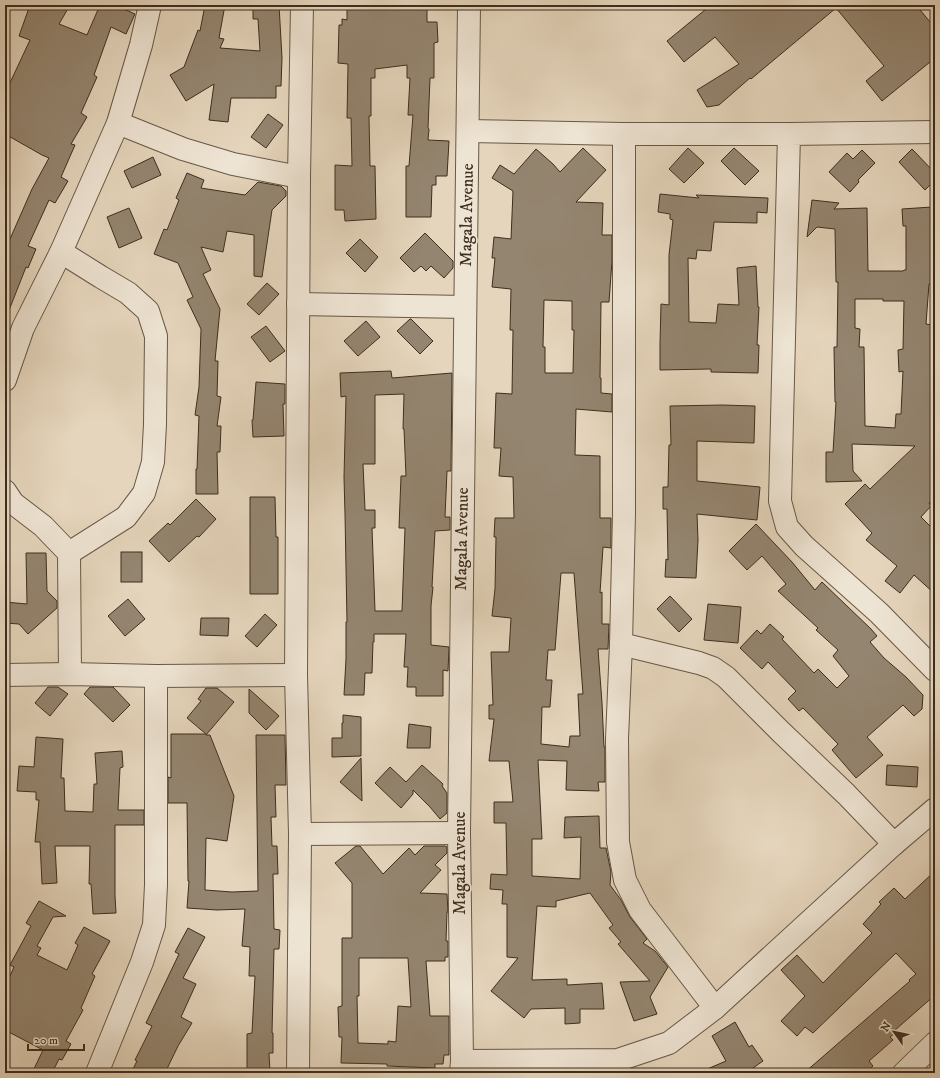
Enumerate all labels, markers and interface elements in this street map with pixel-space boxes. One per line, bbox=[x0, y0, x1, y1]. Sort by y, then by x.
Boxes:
street label: Magala Avenue bbox=[455, 163, 479, 267]
street label: Magala Avenue bbox=[450, 487, 474, 591]
street label: Magala Avenue bbox=[449, 811, 471, 915]
north arrow bbox=[874, 1012, 914, 1052]
text: N bbox=[878, 1019, 895, 1035]
scale bar bbox=[28, 1026, 84, 1052]
text: 20 m bbox=[34, 1033, 58, 1048]

